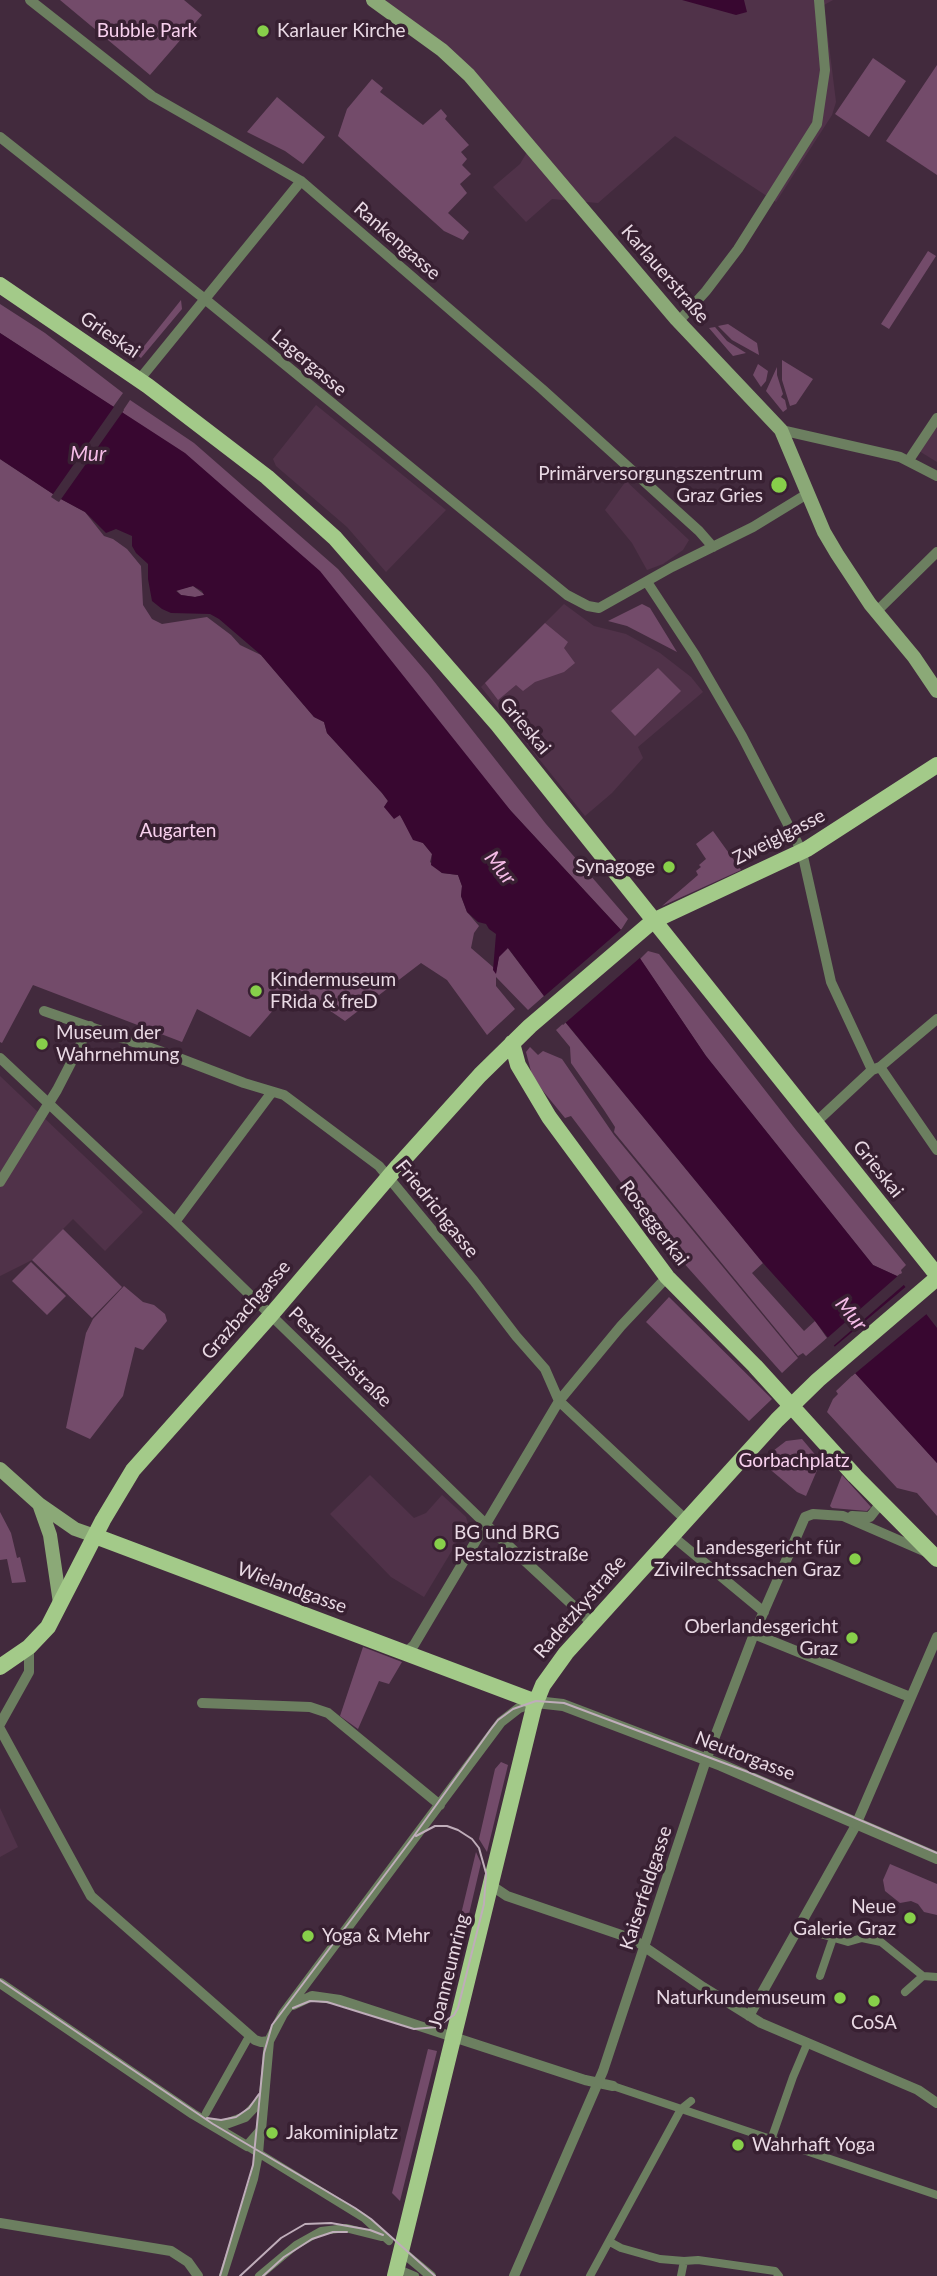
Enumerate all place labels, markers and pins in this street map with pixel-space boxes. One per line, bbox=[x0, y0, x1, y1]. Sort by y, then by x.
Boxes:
place label: Karlauer Kirche bbox=[277, 20, 406, 42]
marker: Karlauer Kirche bbox=[255, 23, 271, 39]
place label: Primärversorgungszentrum Graz Gries bbox=[538, 463, 763, 507]
marker: Primärversorgungszentrum Graz Gries bbox=[769, 475, 789, 495]
place label: Synagoge bbox=[575, 856, 655, 878]
marker: Synagoge bbox=[661, 859, 677, 875]
place label: Kindermuseum FRida & freD bbox=[270, 969, 396, 1013]
marker: Kindermuseum FRida & freD bbox=[248, 983, 264, 999]
place label: Museum der Wahrnehmung bbox=[56, 1022, 179, 1066]
marker: Museum der Wahrnehmung bbox=[34, 1036, 50, 1052]
place label: BG und BRG Pestalozzistraße bbox=[454, 1522, 589, 1566]
marker: BG und BRG Pestalozzistraße bbox=[432, 1536, 448, 1552]
place label: Landesgericht für Zivilrechtssachen Graz bbox=[654, 1537, 841, 1581]
marker: Landesgericht für Zivilrechtssachen Graz bbox=[847, 1551, 863, 1567]
place label: Oberlandesgericht Graz bbox=[684, 1616, 838, 1660]
marker: Oberlandesgericht Graz bbox=[844, 1630, 860, 1646]
place label: Neue Galerie Graz bbox=[793, 1896, 896, 1940]
marker: Neue Galerie Graz bbox=[902, 1910, 918, 1926]
place label: Yoga & Mehr bbox=[322, 1925, 430, 1947]
marker: Yoga & Mehr bbox=[300, 1928, 316, 1944]
place label: Naturkundemuseum bbox=[656, 1987, 826, 2009]
marker: Naturkundemuseum bbox=[832, 1990, 848, 2006]
marker: CoSA bbox=[866, 1993, 882, 2009]
place label: CoSA bbox=[851, 2012, 897, 2034]
place label: Jakominiplatz bbox=[286, 2122, 398, 2144]
marker: Jakominiplatz bbox=[264, 2125, 280, 2141]
place label: Wahrhaft Yoga bbox=[752, 2134, 875, 2156]
marker: Wahrhaft Yoga bbox=[730, 2137, 746, 2153]

